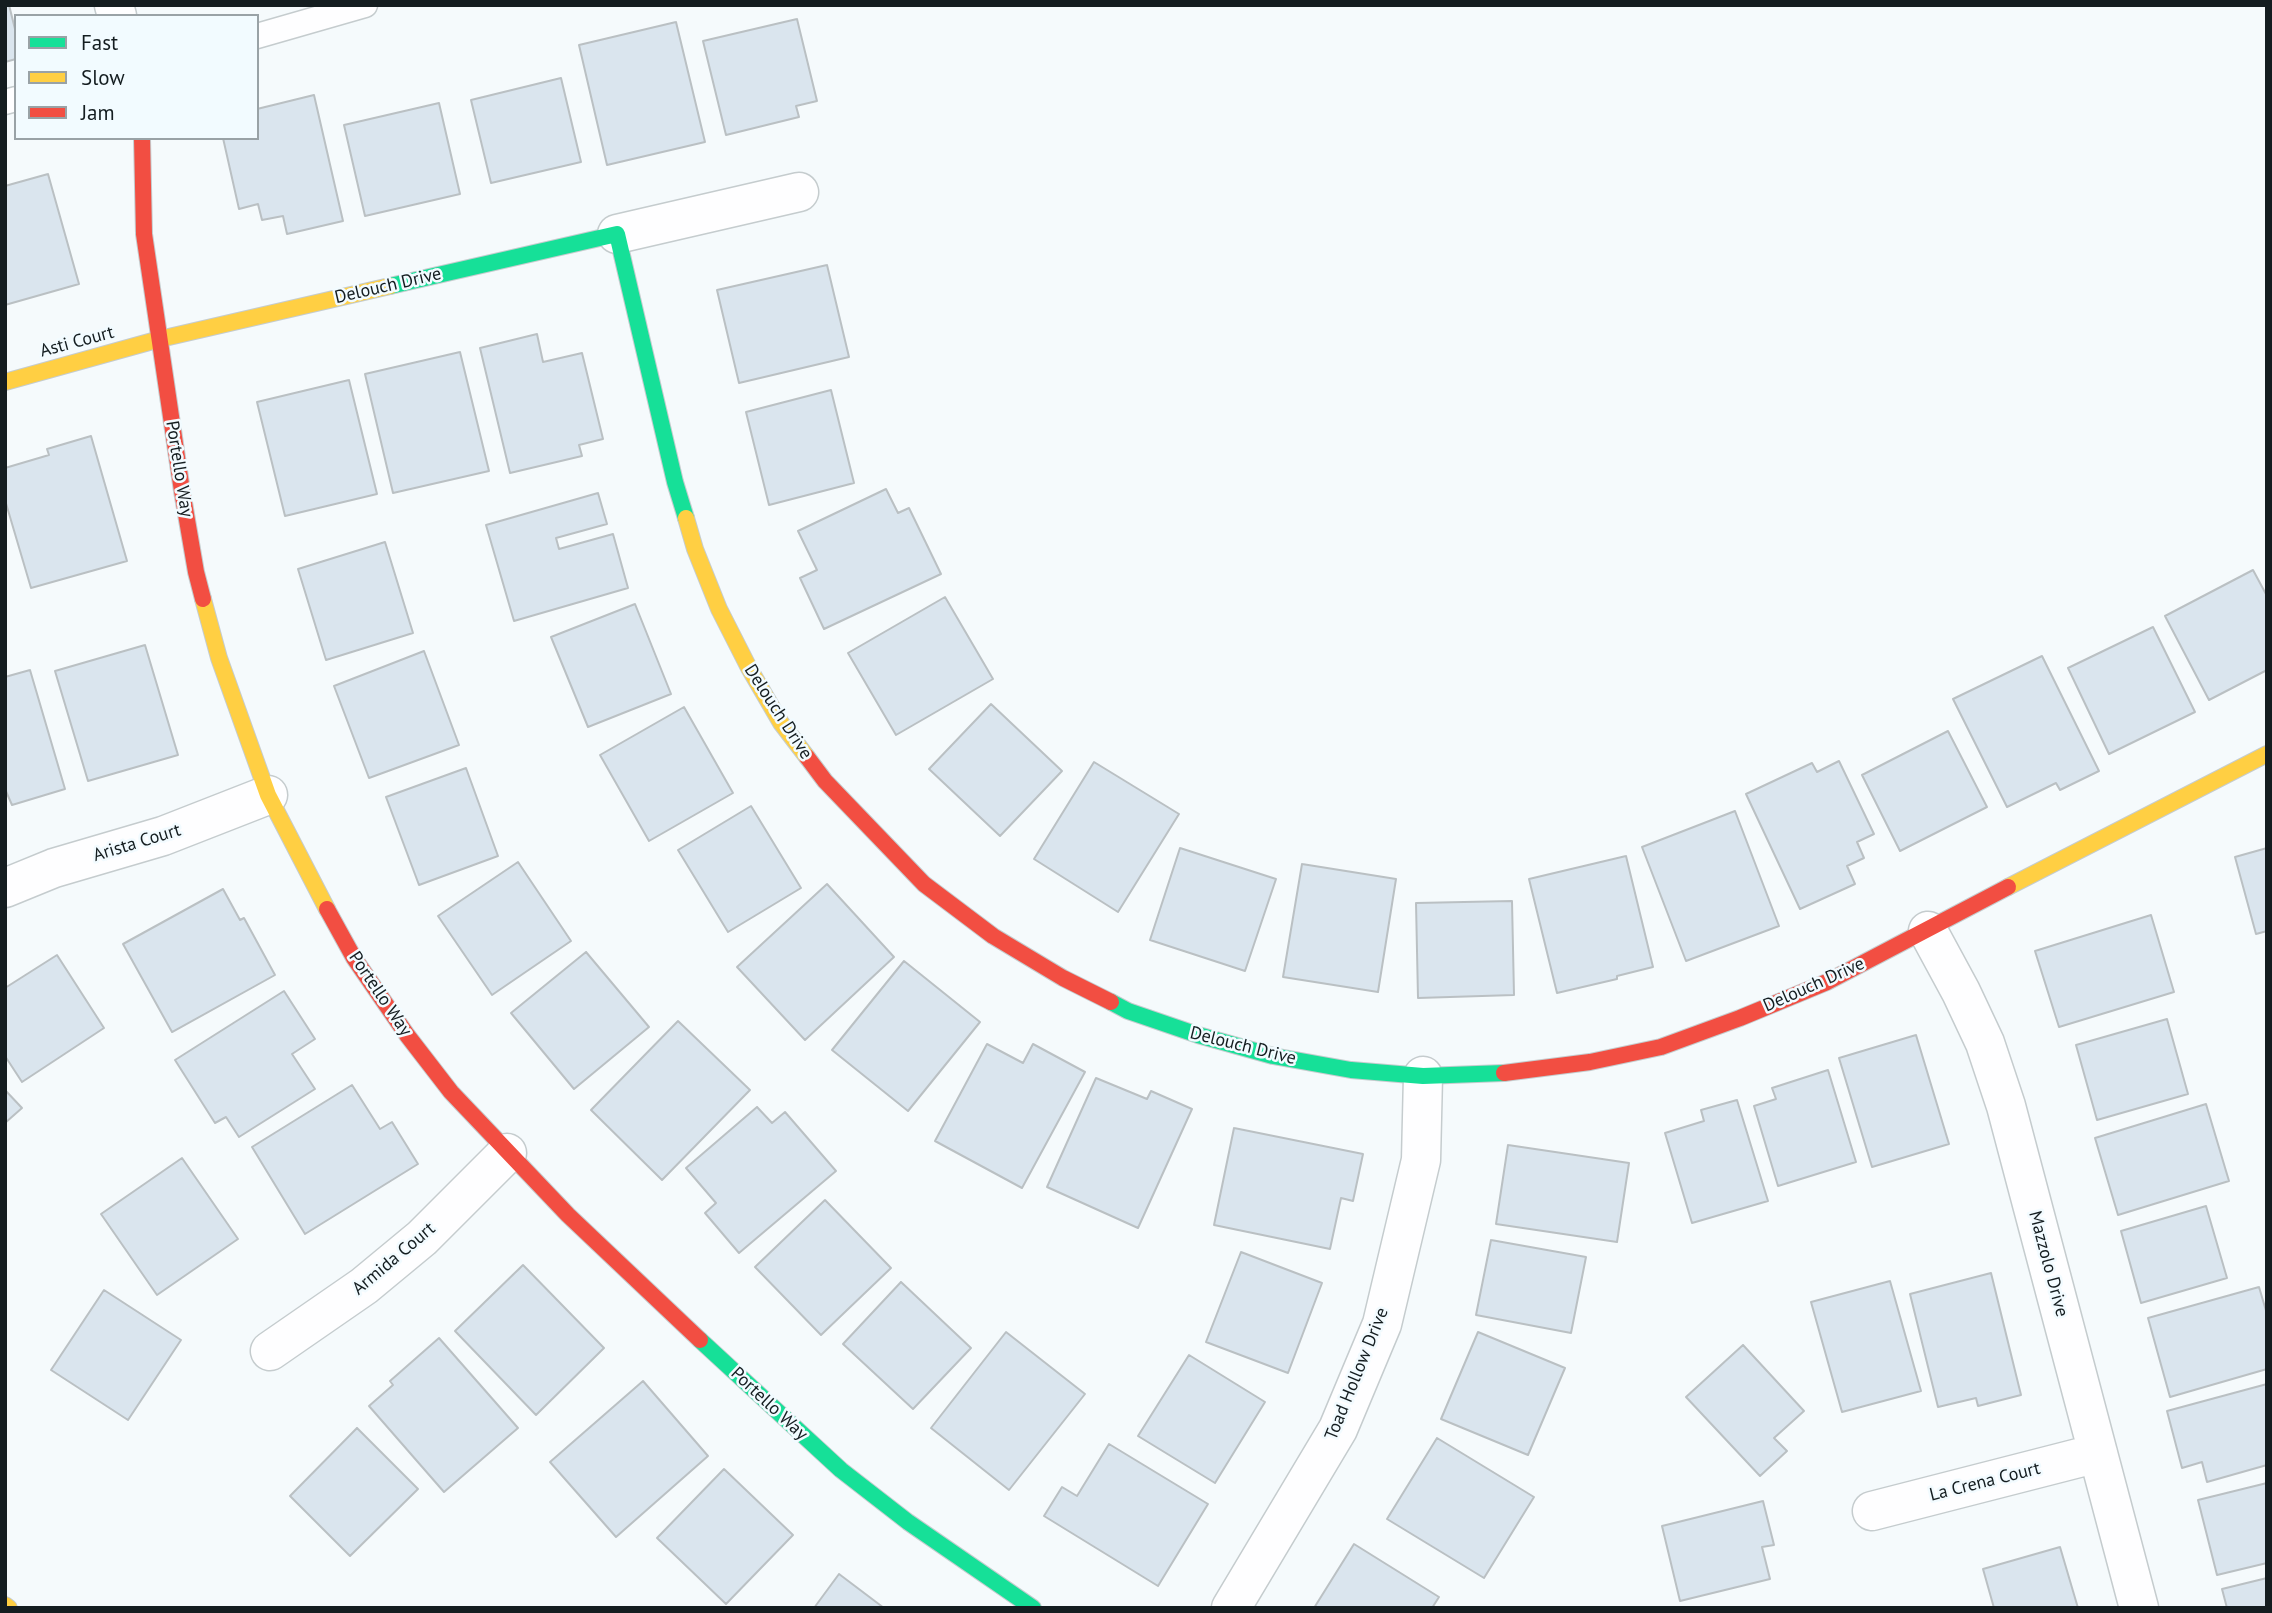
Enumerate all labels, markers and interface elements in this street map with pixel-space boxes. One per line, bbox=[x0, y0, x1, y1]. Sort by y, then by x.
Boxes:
legend bbox=[14, 14, 259, 140]
text: Fast bbox=[81, 29, 118, 56]
text: Slow bbox=[81, 64, 125, 91]
text: Jam bbox=[81, 99, 115, 126]
street label: Delouch Drive bbox=[333, 263, 443, 309]
street label: Asti Court bbox=[38, 322, 116, 362]
street label: Portello Way bbox=[161, 419, 197, 519]
street label: Delouch Drive bbox=[739, 661, 817, 763]
street label: Arista Court bbox=[90, 819, 184, 867]
street label: Portello Way bbox=[344, 948, 416, 1040]
street label: Delouch Drive bbox=[1760, 953, 1868, 1017]
street label: Delouch Drive bbox=[1188, 1022, 1298, 1070]
street label: Mazzolo Drive bbox=[2024, 1209, 2072, 1319]
street label: Armida Court bbox=[348, 1218, 440, 1300]
street label: Toad Hollow Drive bbox=[1321, 1305, 1393, 1443]
street label: Portello Way bbox=[726, 1363, 812, 1445]
street label: La Crena Court bbox=[1927, 1458, 2043, 1506]

